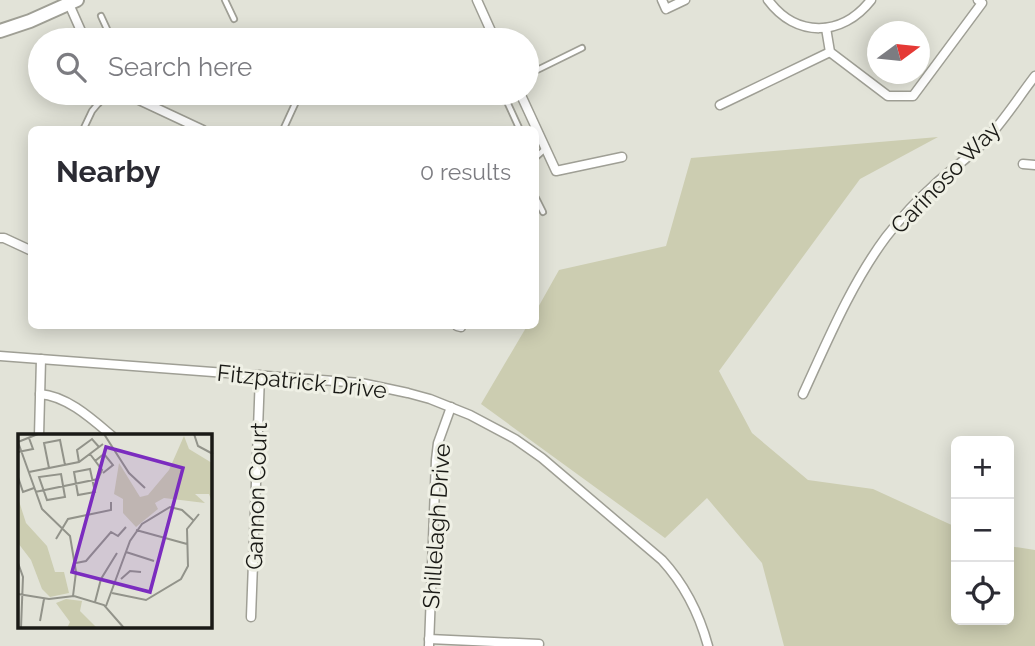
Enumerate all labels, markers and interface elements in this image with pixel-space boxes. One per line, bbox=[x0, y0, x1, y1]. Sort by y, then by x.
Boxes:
north arrow bbox=[867, 21, 930, 84]
search box bbox=[28, 28, 539, 105]
icon: search bbox=[52, 48, 90, 86]
text: Search here bbox=[108, 52, 252, 82]
street label: Carinoso Way bbox=[885, 115, 1005, 239]
text: Nearby bbox=[56, 154, 160, 189]
text: 0 results bbox=[420, 158, 511, 185]
street label: Fitzpatrick Drive bbox=[216, 359, 388, 403]
street label: Gannon Court bbox=[240, 421, 272, 570]
inset map bbox=[18, 434, 212, 628]
map controls bbox=[951, 436, 1014, 625]
button: + bbox=[951, 436, 1014, 499]
street label: Shillelagh Drive bbox=[417, 442, 455, 610]
button: − bbox=[951, 499, 1014, 562]
button: locate bbox=[951, 562, 1014, 625]

